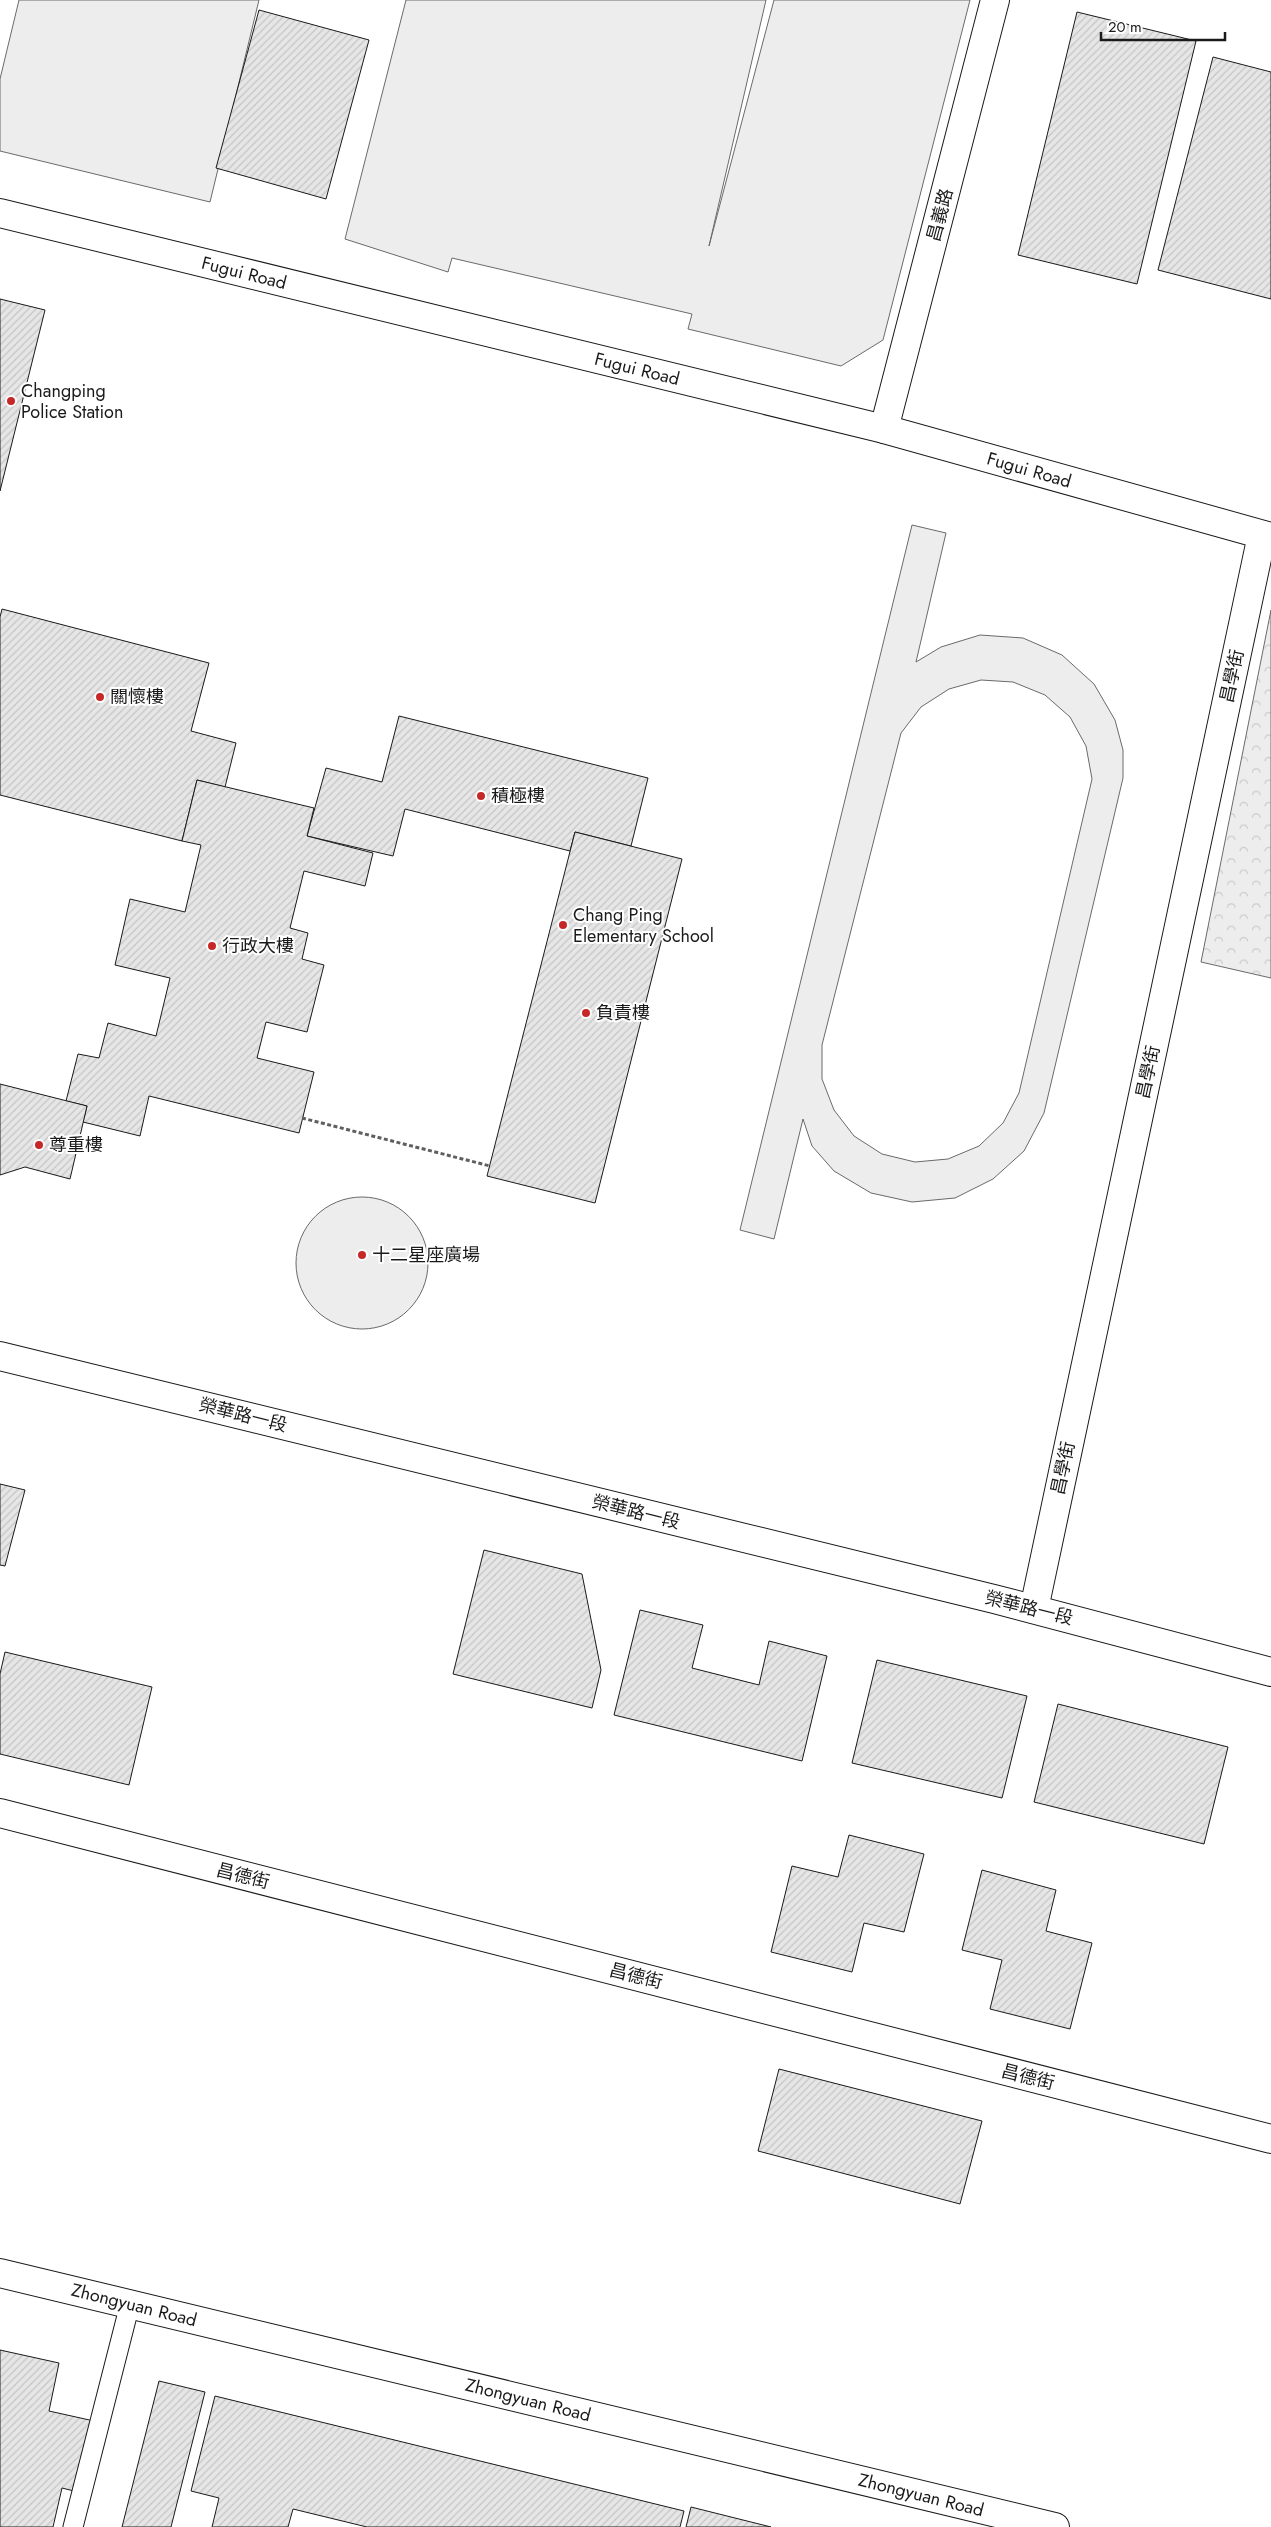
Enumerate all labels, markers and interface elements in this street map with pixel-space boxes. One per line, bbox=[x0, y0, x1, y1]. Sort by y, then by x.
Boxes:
scale bar bbox=[1101, 10, 1225, 42]
text: 20 m bbox=[1108, 16, 1142, 38]
street label: 昌義路 bbox=[920, 186, 960, 244]
street label: Fugui Road bbox=[199, 250, 289, 296]
street label: Fugui Road bbox=[592, 346, 682, 392]
place label: Changping Police Station bbox=[21, 378, 123, 425]
marker: Changping Police Station bbox=[5, 395, 17, 407]
street label: Fugui Road bbox=[984, 446, 1074, 494]
street label: 昌學街 bbox=[1214, 647, 1250, 705]
place label: 關懷樓 bbox=[110, 684, 164, 710]
marker: 關懷樓 bbox=[94, 691, 106, 703]
place label: 積極樓 bbox=[491, 783, 545, 809]
marker: 積極樓 bbox=[475, 790, 487, 802]
place label: Chang Ping Elementary School bbox=[573, 902, 714, 949]
marker: Chang Ping Elementary School bbox=[557, 919, 569, 931]
place label: 行政大樓 bbox=[222, 933, 294, 959]
marker: 行政大樓 bbox=[206, 940, 218, 952]
place label: 負責樓 bbox=[596, 1000, 650, 1026]
marker: 負責樓 bbox=[580, 1007, 592, 1019]
street label: 昌學街 bbox=[1130, 1043, 1166, 1101]
place label: 尊重樓 bbox=[49, 1132, 103, 1158]
marker: 尊重樓 bbox=[33, 1139, 45, 1151]
place label: 十二星座廣場 bbox=[372, 1242, 480, 1268]
marker: 十二星座廣場 bbox=[356, 1249, 368, 1261]
street label: 榮華路一段 bbox=[196, 1391, 290, 1439]
street label: 昌學街 bbox=[1045, 1439, 1081, 1497]
street label: 榮華路一段 bbox=[589, 1488, 683, 1536]
street label: 榮華路一段 bbox=[982, 1584, 1076, 1632]
street label: 昌德街 bbox=[214, 1857, 272, 1895]
street label: 昌德街 bbox=[607, 1957, 665, 1995]
street label: 昌德街 bbox=[999, 2058, 1057, 2096]
street label: Zhongyuan Road bbox=[69, 2277, 199, 2333]
street label: Zhongyuan Road bbox=[463, 2372, 593, 2428]
street label: Zhongyuan Road bbox=[856, 2467, 986, 2523]

